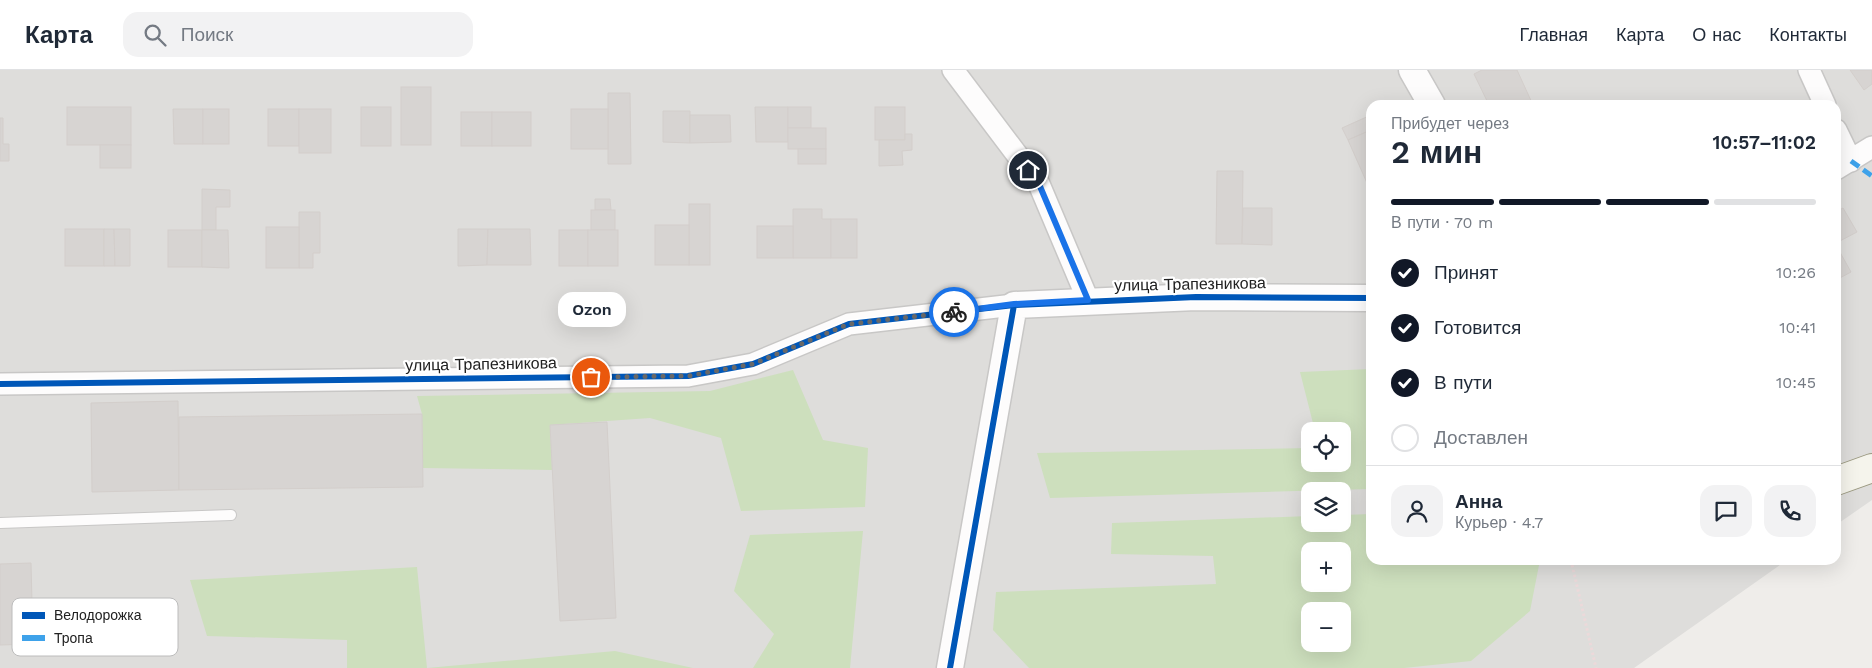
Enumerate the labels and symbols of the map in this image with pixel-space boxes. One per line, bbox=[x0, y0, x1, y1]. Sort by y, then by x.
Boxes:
pin bbox=[1007, 149, 1049, 191]
street label: улица Трапезникова bbox=[1114, 273, 1266, 295]
courier bbox=[929, 287, 979, 337]
callout: Ozon bbox=[557, 292, 625, 327]
street label: улица Трапезникова bbox=[405, 353, 557, 375]
pin bbox=[570, 356, 612, 398]
legend bbox=[12, 598, 178, 656]
text: Велодорожка bbox=[54, 607, 142, 623]
text: Тропа bbox=[54, 630, 93, 646]

